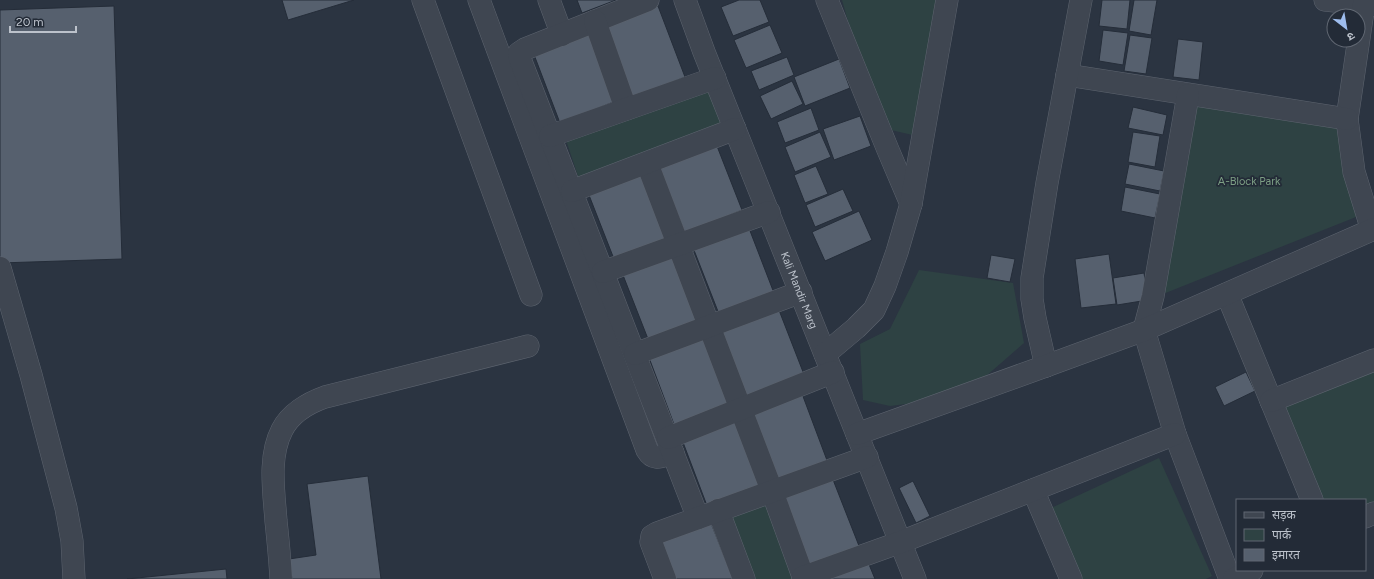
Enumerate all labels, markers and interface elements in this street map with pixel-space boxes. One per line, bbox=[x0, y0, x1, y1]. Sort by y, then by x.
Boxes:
scale bar bbox=[10, 8, 76, 34]
north arrow bbox=[1326, 8, 1366, 48]
text: 20 m bbox=[16, 15, 44, 29]
text: उ bbox=[1344, 29, 1357, 44]
park label: A-Block Park bbox=[1218, 175, 1281, 188]
street label: Kali Mandir Marg bbox=[778, 250, 820, 331]
legend bbox=[1236, 499, 1366, 571]
text: सड़क bbox=[1272, 508, 1297, 522]
text: पार्क bbox=[1272, 528, 1292, 542]
text: इमारत bbox=[1272, 548, 1301, 562]

